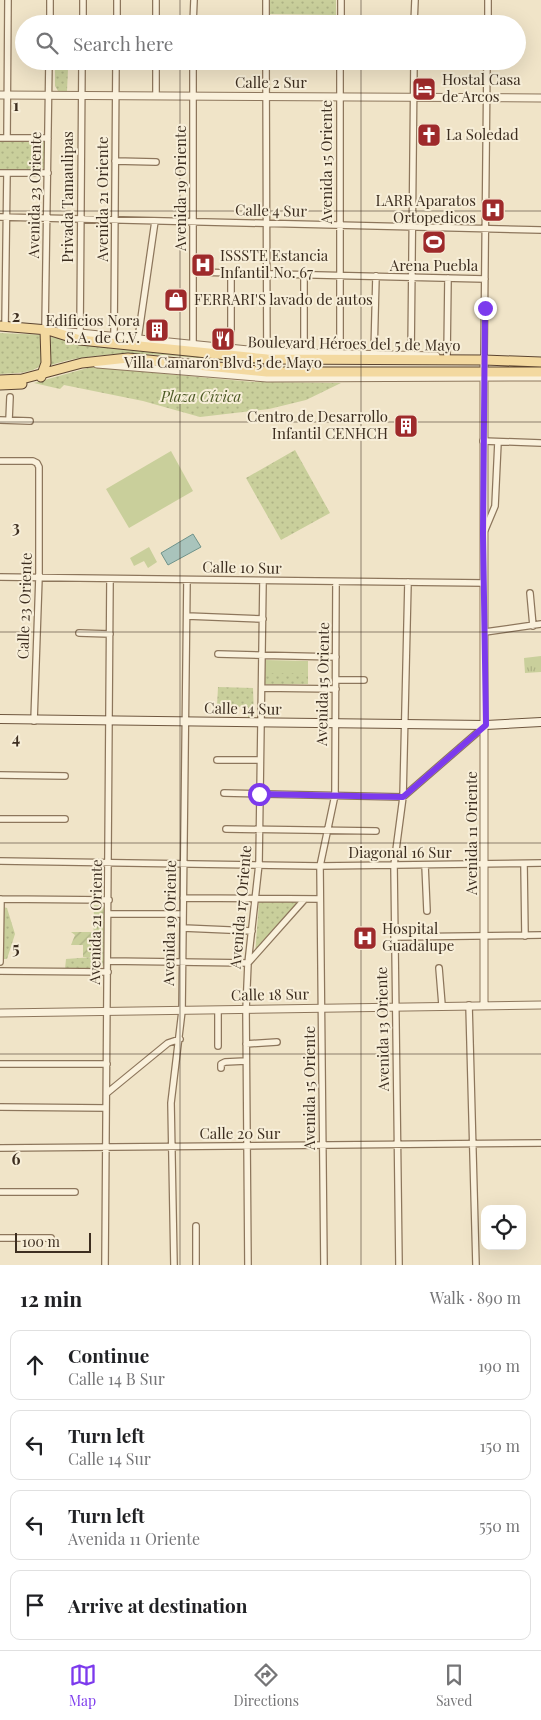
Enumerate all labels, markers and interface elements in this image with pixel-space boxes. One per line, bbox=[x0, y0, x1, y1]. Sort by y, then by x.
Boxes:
search box bbox=[15, 15, 526, 70]
icon: search bbox=[33, 29, 61, 57]
text: Search here bbox=[73, 30, 173, 56]
place label: Hostal Casa de Arcos bbox=[442, 69, 521, 106]
street label: Calle 2 Sur bbox=[235, 72, 307, 92]
hotel icon: Hostal Casa de Arcos bbox=[411, 76, 437, 102]
text: 1 bbox=[13, 94, 19, 115]
street label: Avenida 15 Oriente bbox=[316, 100, 336, 225]
church icon: La Soledad bbox=[416, 122, 442, 148]
place label: La Soledad bbox=[446, 124, 519, 144]
street label: Avenida 19 Oriente bbox=[170, 125, 190, 252]
street label: Avenida 23 Oriente bbox=[23, 131, 45, 259]
street label: Privada Tamaulipas bbox=[57, 131, 77, 263]
street label: Avenida 21 Oriente bbox=[92, 136, 112, 263]
place label: LARR Aparatos Ortopedicos bbox=[376, 190, 476, 227]
hospital icon: LARR Aparatos Ortopedicos bbox=[480, 197, 506, 223]
street label: Calle 4 Sur bbox=[235, 199, 307, 221]
sports icon: Arena Puebla bbox=[421, 229, 447, 255]
place label: ISSSTE Estancia Infantil No. 67 bbox=[220, 245, 329, 282]
hospital icon: ISSSTE Estancia Infantil No. 67 bbox=[190, 252, 216, 278]
place label: Arena Puebla bbox=[389, 255, 479, 275]
shop icon: FERRARI'S lavado de autos bbox=[163, 287, 189, 313]
place label: FERRARI'S lavado de autos bbox=[194, 289, 373, 309]
route end bbox=[474, 297, 497, 320]
text: 2 bbox=[12, 305, 20, 326]
place label: Edificios Nora S.A. de C.V. bbox=[45, 310, 141, 347]
building icon: Edificios Nora S.A. de C.V. bbox=[144, 317, 170, 343]
restaurant icon: Villa Camarón Blvd 5 de Mayo bbox=[210, 326, 236, 352]
street label: Boulevard Héroes del 5 de Mayo bbox=[247, 331, 461, 355]
place label: Villa Camarón Blvd 5 de Mayo bbox=[123, 352, 322, 372]
park label: Plaza Cívica bbox=[160, 386, 241, 406]
place label: Centro de Desarrollo Infantil CENHCH bbox=[247, 406, 388, 443]
building icon: Centro de Desarrollo Infantil CENHCH bbox=[393, 413, 419, 439]
text: 3 bbox=[12, 516, 20, 537]
street label: Calle 23 Oriente bbox=[12, 552, 36, 660]
street label: Calle 10 Sur bbox=[202, 556, 282, 578]
street label: Avenida 15 Oriente bbox=[311, 622, 333, 747]
street label: Calle 14 Sur bbox=[204, 697, 282, 719]
text: 4 bbox=[12, 727, 20, 748]
street label: Avenida 11 Oriente bbox=[461, 771, 481, 896]
route start bbox=[248, 783, 271, 806]
street label: Diagonal 16 Sur bbox=[348, 842, 452, 862]
street label: Avenida 17 Oriente bbox=[225, 844, 255, 971]
street label: Avenida 21 Oriente bbox=[84, 859, 106, 986]
street label: Avenida 19 Oriente bbox=[158, 860, 180, 987]
place label: Hospital Guadalupe bbox=[382, 918, 454, 955]
hospital icon: Hospital Guadalupe bbox=[352, 925, 378, 951]
text: 5 bbox=[12, 937, 20, 958]
street label: Avenida 13 Oriente bbox=[371, 966, 393, 1093]
street label: Calle 18 Sur bbox=[231, 983, 310, 1005]
street label: Avenida 15 Oriente bbox=[299, 1026, 319, 1151]
street label: Calle 20 Sur bbox=[200, 1123, 281, 1143]
text: 6 bbox=[12, 1148, 21, 1169]
map controls bbox=[481, 1205, 526, 1250]
button: locate bbox=[481, 1205, 526, 1250]
scale bar bbox=[15, 1230, 91, 1253]
text: 100 m bbox=[22, 1232, 60, 1251]
text: 12 min bbox=[20, 1284, 82, 1312]
text: Walk · 890 m bbox=[430, 1287, 521, 1308]
text: Continue bbox=[68, 1342, 149, 1368]
icon: ahead bbox=[21, 1351, 49, 1379]
text: 190 m bbox=[478, 1355, 520, 1376]
text: Calle 14 B Sur bbox=[68, 1368, 165, 1389]
text: Turn left bbox=[68, 1422, 145, 1448]
icon: left bbox=[21, 1431, 49, 1459]
text: 150 m bbox=[480, 1435, 520, 1456]
text: Calle 14 Sur bbox=[68, 1448, 151, 1469]
text: Turn left bbox=[68, 1502, 145, 1528]
icon: left bbox=[21, 1511, 49, 1539]
text: 550 m bbox=[479, 1515, 520, 1536]
text: Avenida 11 Oriente bbox=[68, 1528, 200, 1549]
icon: arrive bbox=[21, 1591, 49, 1619]
text: Arrive at destination bbox=[68, 1592, 248, 1618]
tab: Map bbox=[69, 1661, 97, 1710]
tab: Directions bbox=[234, 1661, 299, 1710]
tab: Saved bbox=[436, 1661, 472, 1710]

